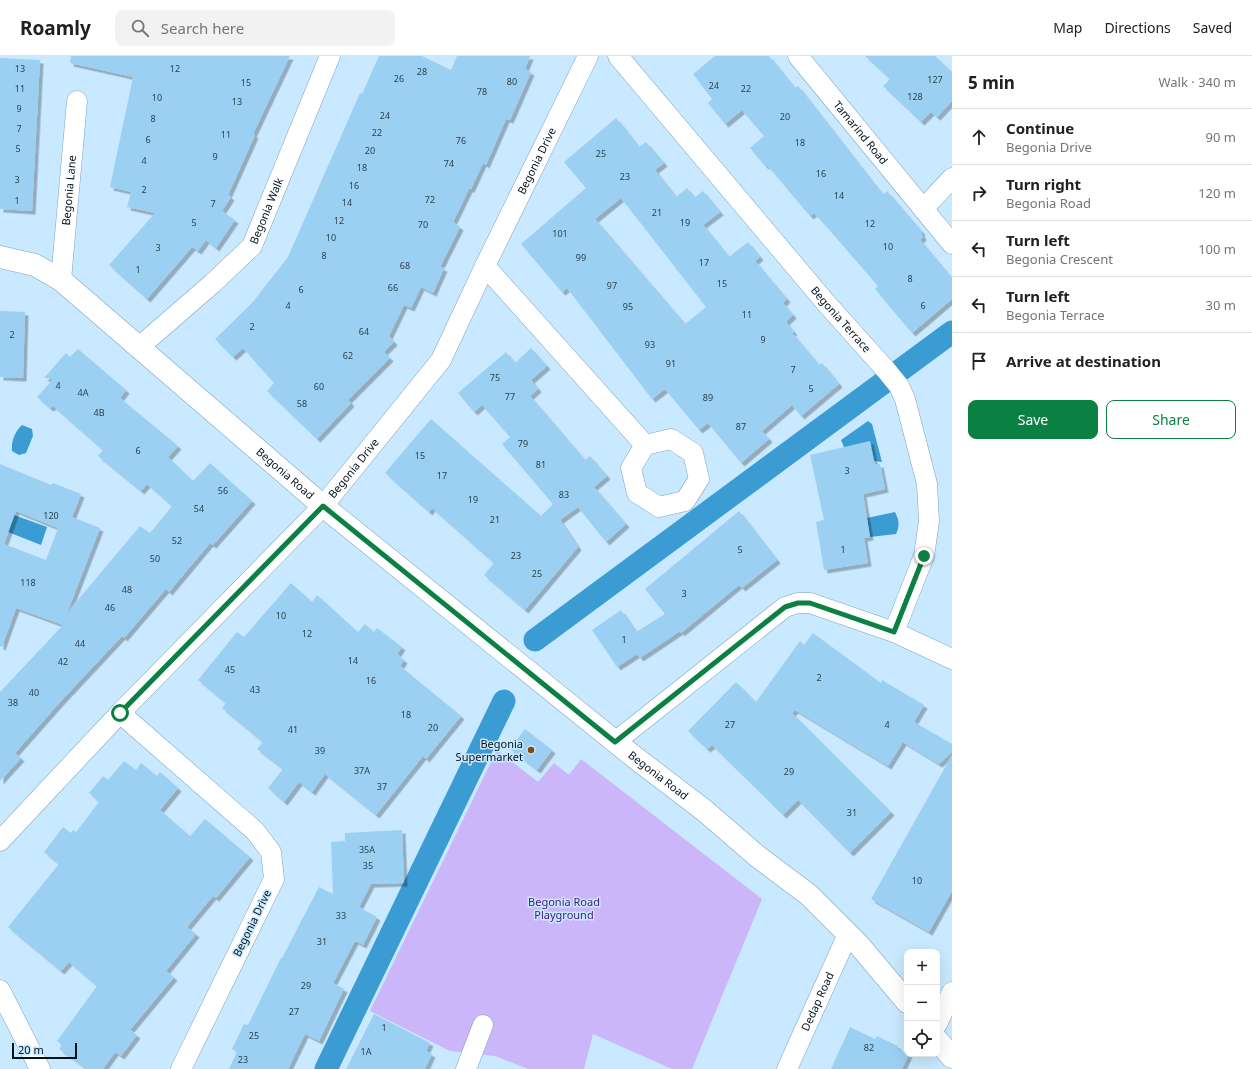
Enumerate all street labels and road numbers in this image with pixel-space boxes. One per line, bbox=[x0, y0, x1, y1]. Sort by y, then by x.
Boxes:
street label: Tamarind Road bbox=[831, 97, 892, 167]
street label: Begonia Drive bbox=[513, 125, 559, 197]
street label: Begonia Lane bbox=[58, 155, 79, 226]
street label: Begonia Walk bbox=[246, 175, 286, 246]
street label: Begonia Terrace bbox=[808, 283, 875, 355]
street label: Begonia Drive bbox=[324, 435, 382, 501]
street label: Begonia Road bbox=[253, 444, 318, 502]
street label: Begonia Road bbox=[625, 747, 692, 803]
street label: Begonia Drive bbox=[229, 887, 274, 959]
street label: Dedap Road bbox=[797, 969, 837, 1033]

